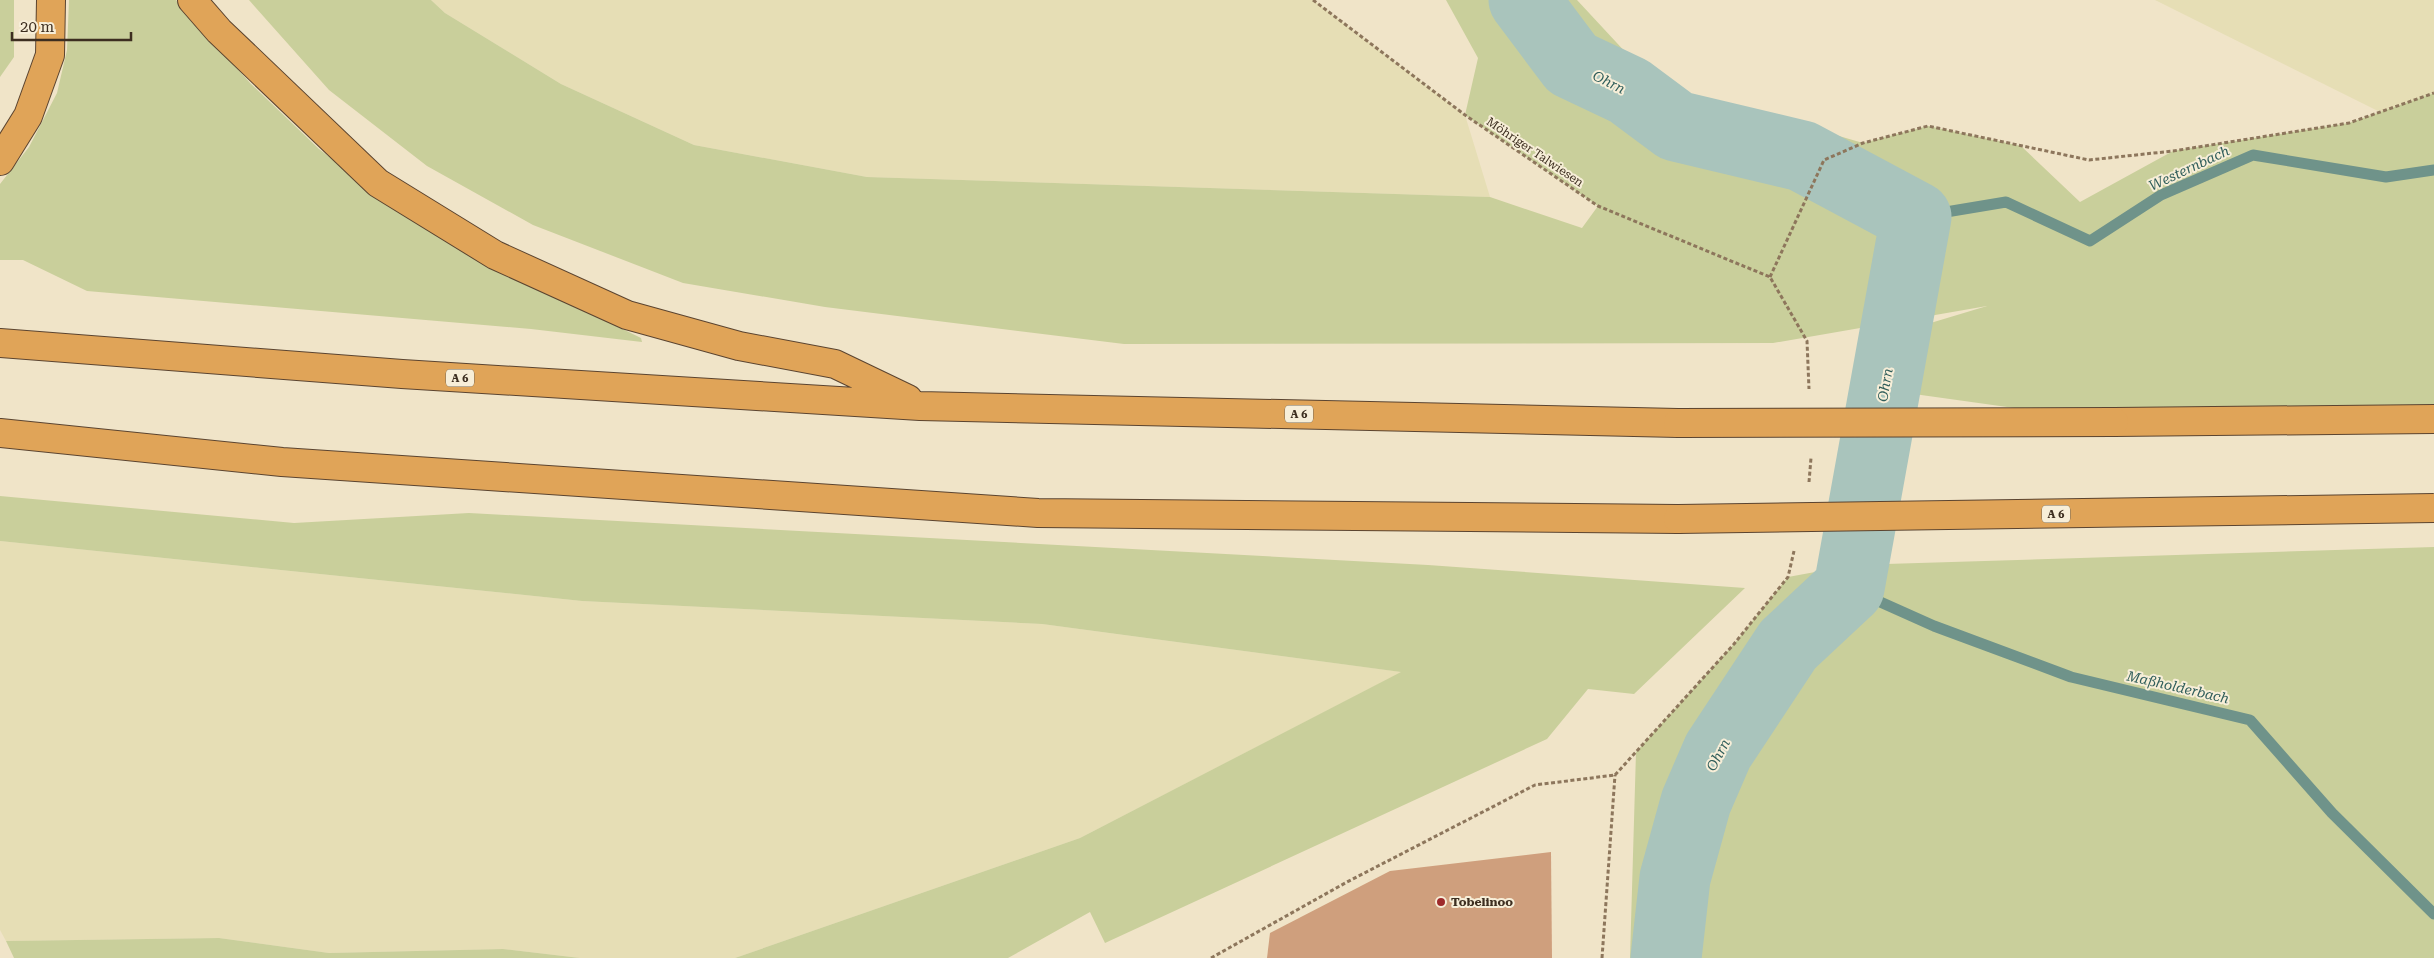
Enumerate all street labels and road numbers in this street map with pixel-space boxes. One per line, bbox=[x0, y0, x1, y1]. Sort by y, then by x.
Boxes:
street label: Möhriger Talwiesen bbox=[1484, 114, 1586, 190]
road number: A 6 bbox=[446, 369, 474, 386]
road number: A 6 bbox=[1285, 406, 1313, 422]
road number: A 6 bbox=[2042, 506, 2070, 522]

